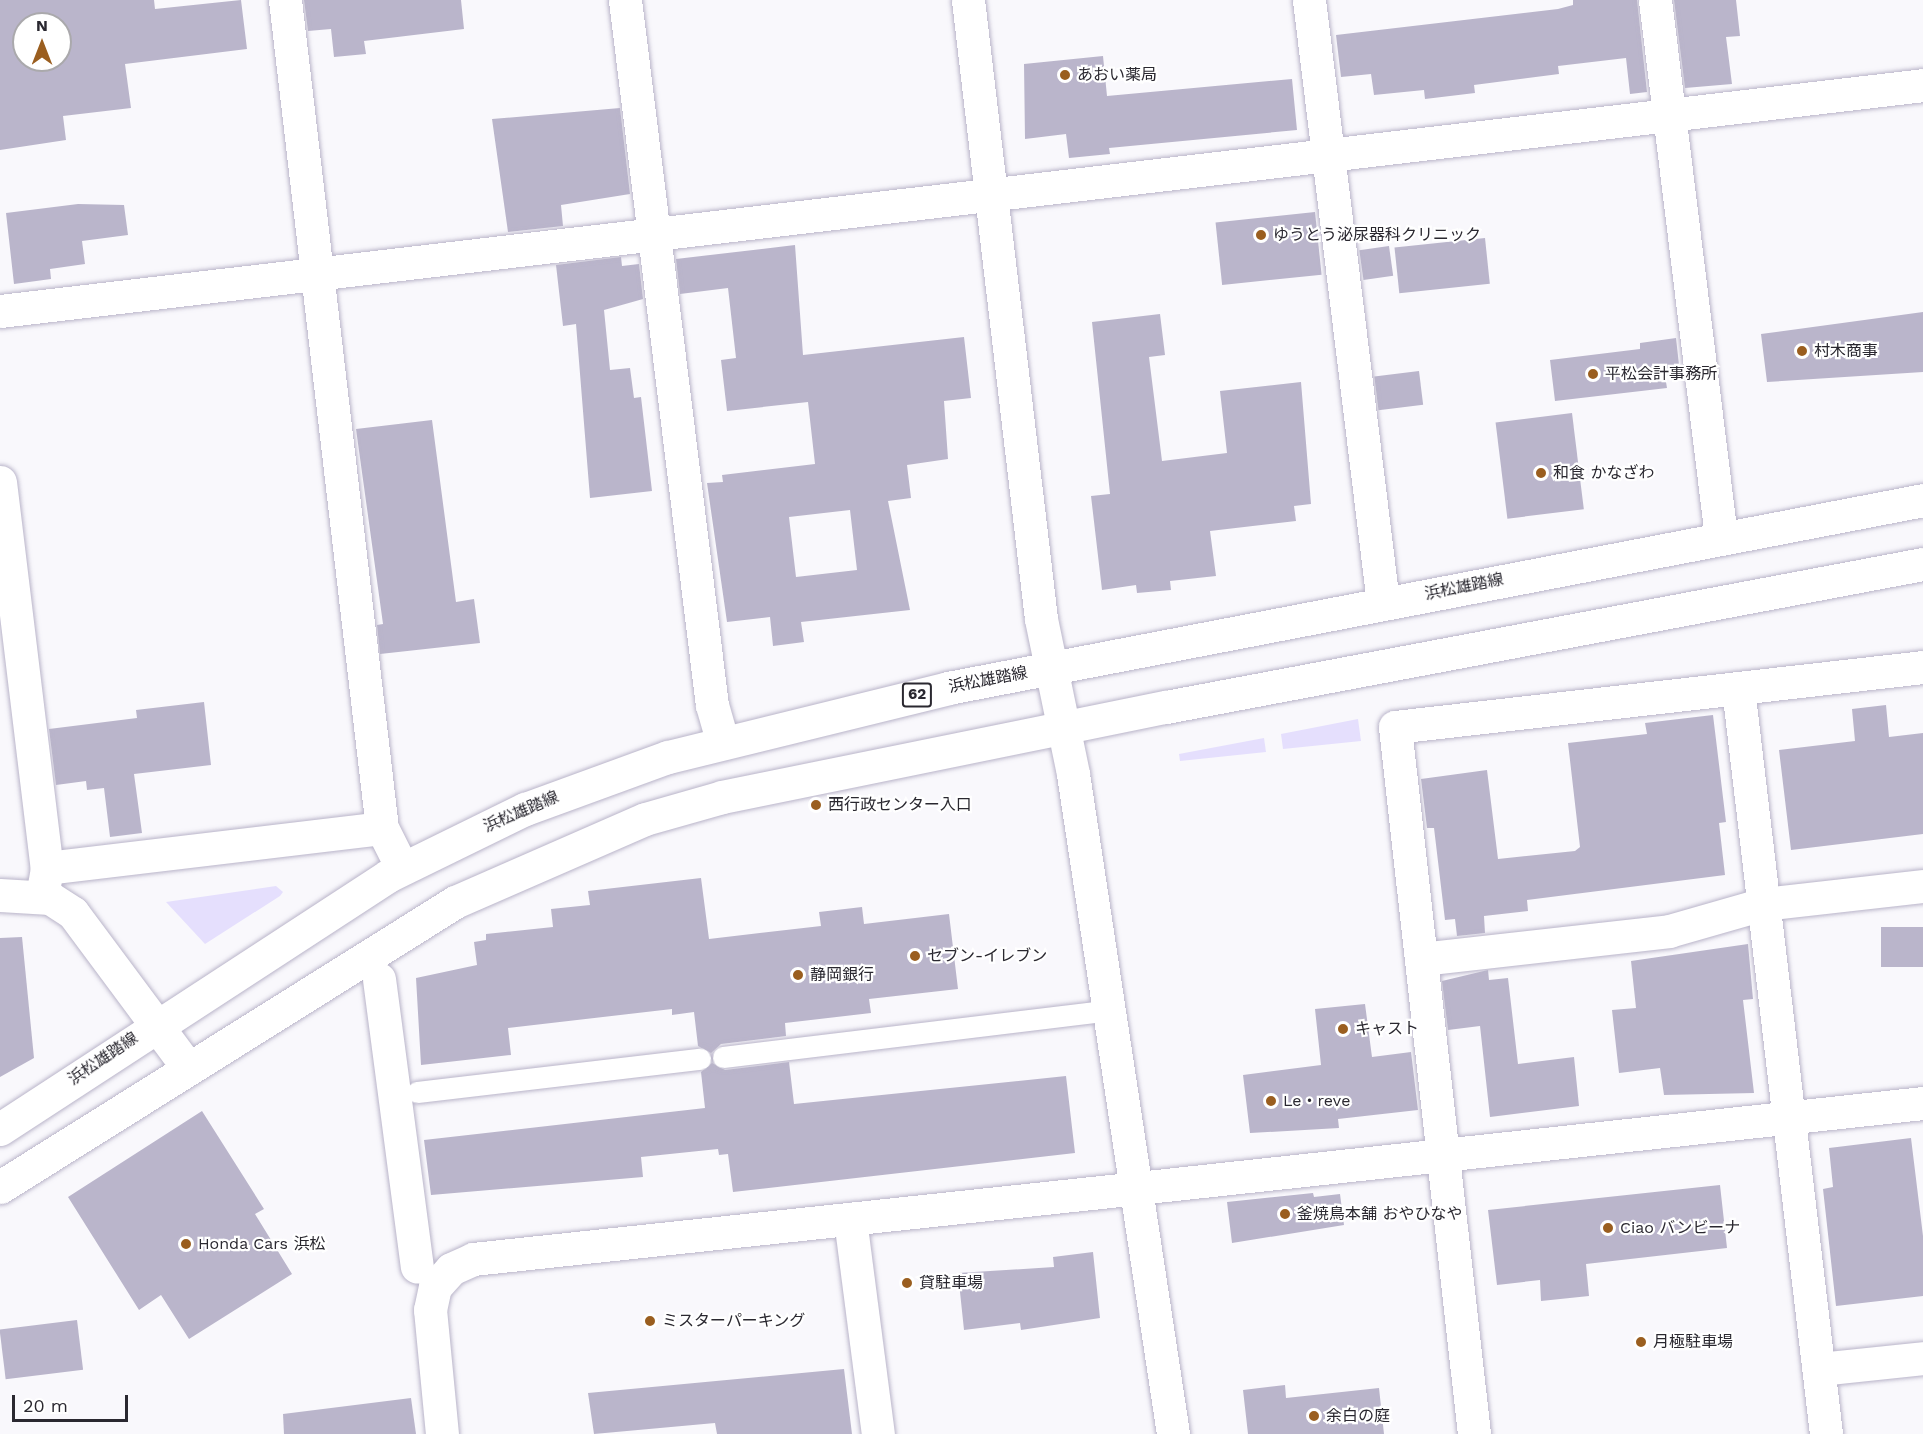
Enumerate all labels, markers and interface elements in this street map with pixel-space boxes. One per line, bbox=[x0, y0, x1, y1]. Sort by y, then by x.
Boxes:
north arrow bbox=[12, 12, 72, 72]
text: N bbox=[36, 16, 48, 35]
place label: あおい薬局 bbox=[1077, 65, 1157, 85]
marker: あおい薬局 bbox=[1058, 68, 1072, 82]
place label: ゆうとう泌尿器科クリニック bbox=[1273, 225, 1481, 245]
marker: ゆうとう泌尿器科クリニック bbox=[1254, 228, 1268, 242]
place label: 村木商事 bbox=[1814, 341, 1878, 361]
marker: 村木商事 bbox=[1795, 344, 1809, 358]
place label: 平松会計事務所 bbox=[1605, 364, 1717, 384]
marker: 平松会計事務所 bbox=[1586, 367, 1600, 381]
place label: 和食 かなざわ bbox=[1553, 463, 1654, 483]
marker: 和食 かなざわ bbox=[1534, 466, 1548, 480]
street label: 浜松雄踏線 bbox=[1423, 570, 1505, 604]
street label: 浜松雄踏線 bbox=[947, 663, 1029, 697]
road number: 62 bbox=[900, 683, 934, 707]
street label: 浜松雄踏線 bbox=[480, 788, 562, 836]
place label: 西行政センター入口 bbox=[828, 795, 972, 815]
marker: 西行政センター入口 bbox=[809, 798, 823, 812]
place label: セブン-イレブン bbox=[927, 946, 1047, 966]
marker: セブン-イレブン bbox=[908, 949, 922, 963]
place label: 静岡銀行 bbox=[810, 965, 874, 985]
marker: 静岡銀行 bbox=[791, 968, 805, 982]
place label: キャスト bbox=[1355, 1019, 1419, 1039]
marker: キャスト bbox=[1336, 1022, 1350, 1036]
street label: 浜松雄踏線 bbox=[64, 1029, 142, 1089]
place label: Le・reve bbox=[1283, 1091, 1350, 1111]
marker: Le・reve bbox=[1264, 1094, 1278, 1108]
place label: 釜焼鳥本舗 おやひなや bbox=[1297, 1204, 1462, 1224]
marker: 釜焼鳥本舗 おやひなや bbox=[1278, 1207, 1292, 1221]
place label: Ciao バンビーナ bbox=[1620, 1218, 1739, 1238]
marker: Ciao バンビーナ bbox=[1601, 1221, 1615, 1235]
place label: Honda Cars 浜松 bbox=[198, 1234, 326, 1254]
marker: Honda Cars 浜松 bbox=[179, 1237, 193, 1251]
place label: 貸駐車場 bbox=[919, 1273, 983, 1293]
marker: 貸駐車場 bbox=[900, 1276, 914, 1290]
place label: ミスターパーキング bbox=[662, 1311, 806, 1331]
marker: ミスターパーキング bbox=[643, 1314, 657, 1328]
place label: 月極駐車場 bbox=[1653, 1332, 1733, 1352]
marker: 月極駐車場 bbox=[1634, 1335, 1648, 1349]
scale bar bbox=[15, 1383, 130, 1421]
text: 20 m bbox=[23, 1395, 68, 1416]
place label: 余白の庭 bbox=[1326, 1406, 1390, 1426]
marker: 余白の庭 bbox=[1307, 1409, 1321, 1423]

